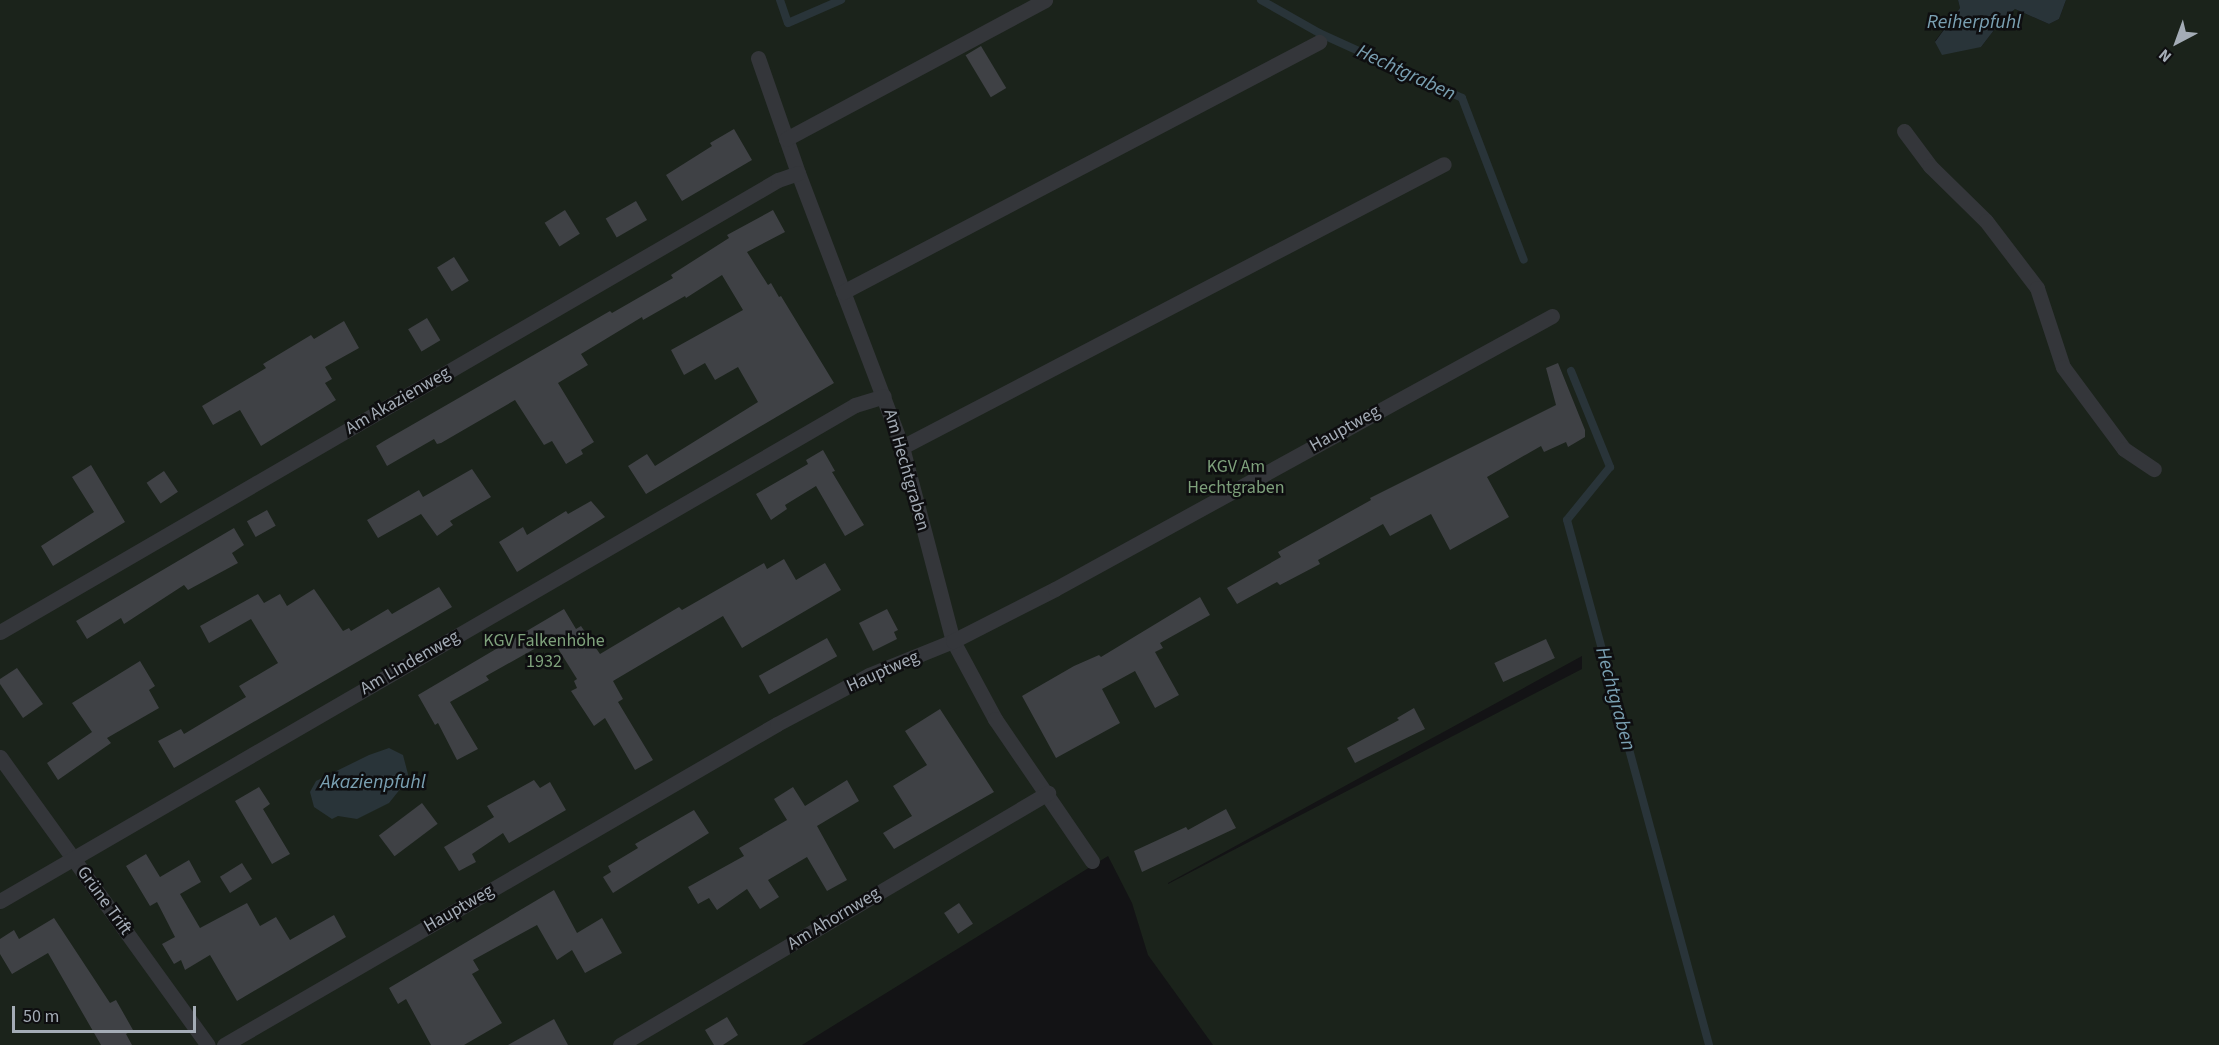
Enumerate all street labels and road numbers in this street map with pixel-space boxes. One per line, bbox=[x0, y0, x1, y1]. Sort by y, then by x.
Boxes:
street label: Am Akazienweg bbox=[342, 362, 454, 440]
street label: Hauptweg bbox=[1306, 401, 1384, 457]
street label: Am Hechtgraben bbox=[878, 407, 934, 533]
street label: Am Lindenweg bbox=[357, 626, 463, 700]
street label: Hauptweg bbox=[843, 646, 923, 698]
street label: Grüne Trift bbox=[72, 862, 136, 940]
street label: Hauptweg bbox=[420, 880, 498, 938]
street label: Am Ahornweg bbox=[784, 883, 884, 955]

